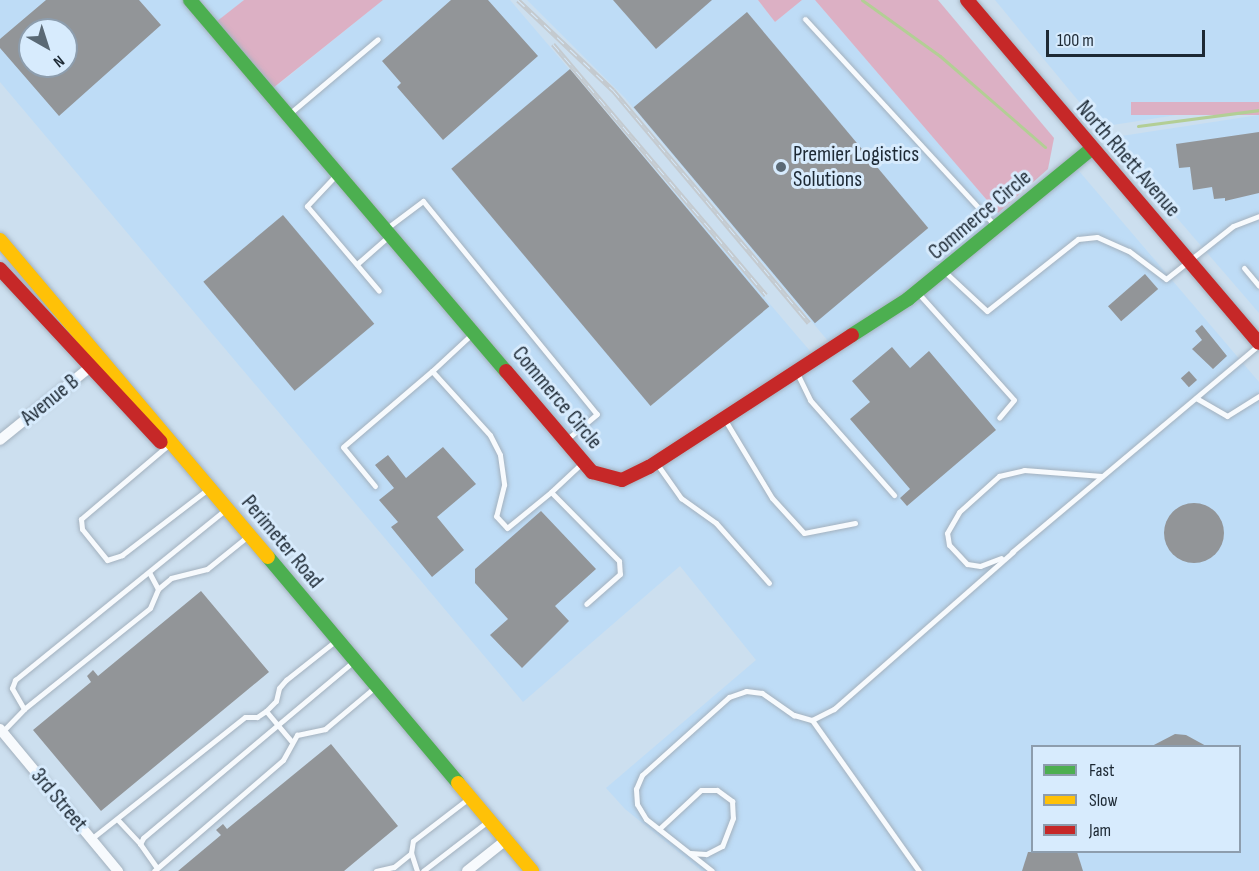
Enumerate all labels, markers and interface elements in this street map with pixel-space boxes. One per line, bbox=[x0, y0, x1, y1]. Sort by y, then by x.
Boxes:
north arrow bbox=[18, 18, 78, 78]
scale bar bbox=[1049, 18, 1208, 56]
text: 100 m bbox=[1057, 30, 1094, 51]
text: N bbox=[49, 51, 68, 71]
street label: North Rhett Avenue bbox=[1070, 95, 1186, 223]
place label: Premier Logistics Solutions bbox=[793, 141, 919, 192]
marker: Premier Logistics Solutions bbox=[774, 160, 788, 174]
street label: Commerce Circle bbox=[923, 164, 1037, 266]
street label: Commerce Circle bbox=[506, 341, 608, 455]
street label: Avenue B bbox=[16, 369, 84, 431]
street label: Perimeter Road bbox=[235, 490, 329, 594]
legend bbox=[1031, 745, 1241, 853]
text: Fast bbox=[1089, 760, 1114, 781]
street label: 3rd Street bbox=[25, 763, 93, 837]
text: Slow bbox=[1089, 790, 1118, 811]
text: Jam bbox=[1089, 820, 1111, 841]

